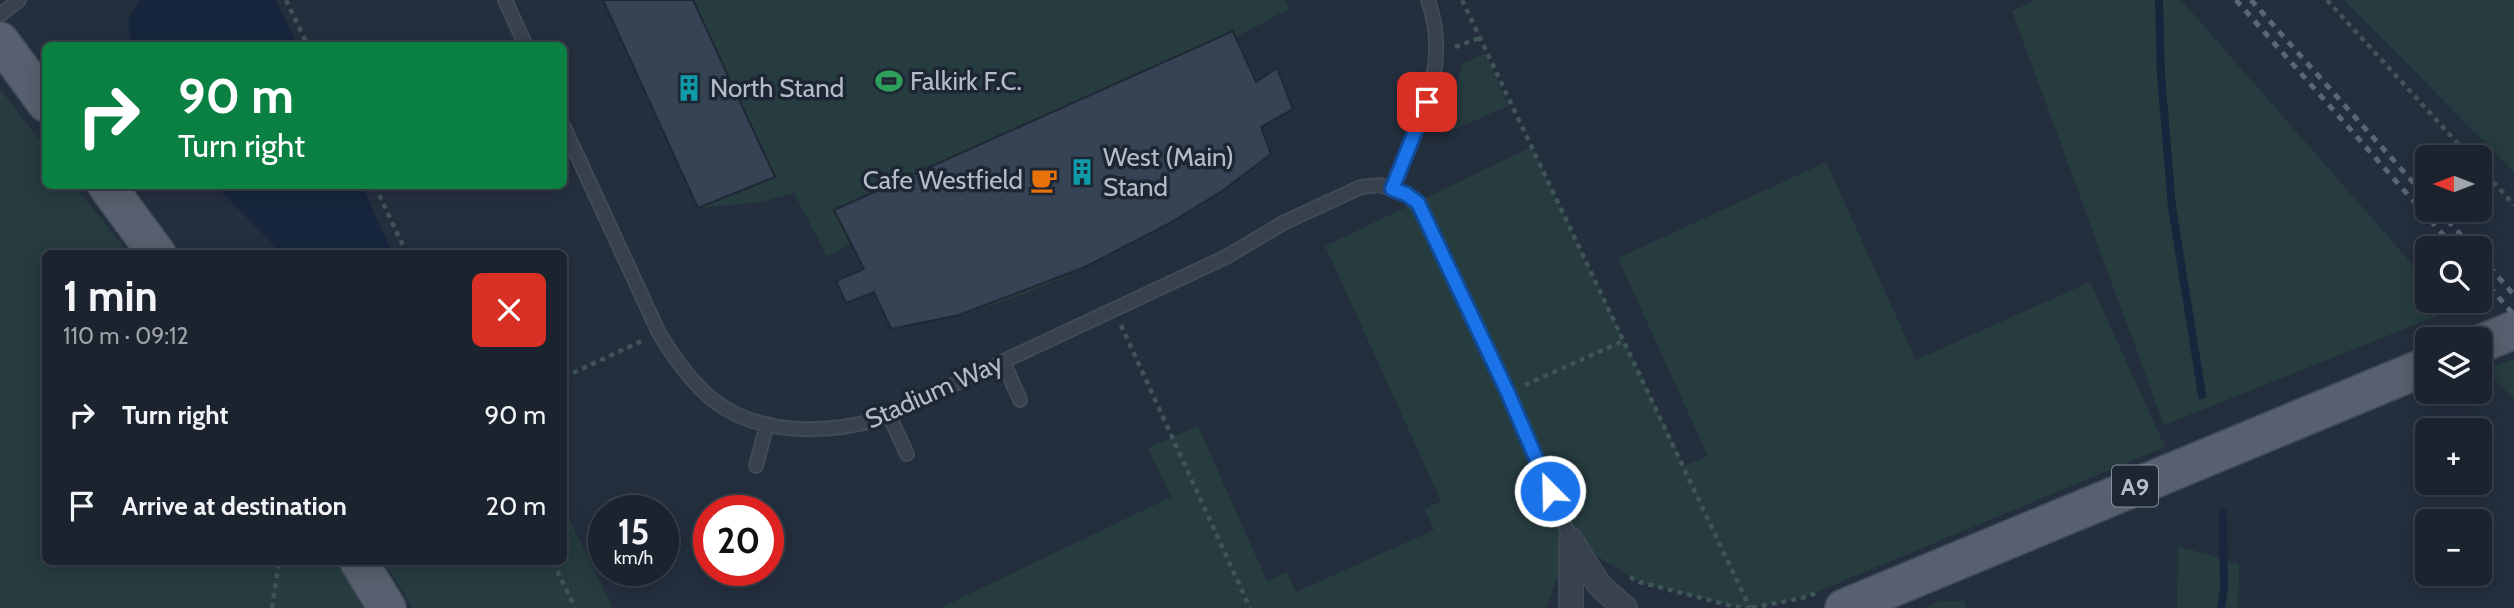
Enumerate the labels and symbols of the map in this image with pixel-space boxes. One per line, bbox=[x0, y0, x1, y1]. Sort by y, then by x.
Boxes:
place label: Falkirk F.C. bbox=[910, 65, 1022, 97]
sports icon: Falkirk F.C. bbox=[874, 66, 904, 96]
place label: North Stand bbox=[710, 72, 844, 104]
pin bbox=[1397, 72, 1457, 132]
building icon: North Stand bbox=[674, 73, 704, 103]
place label: West (Main) Stand bbox=[1103, 141, 1234, 203]
north arrow bbox=[2415, 145, 2492, 222]
building icon: West (Main) Stand bbox=[1067, 157, 1097, 187]
place label: Cafe Westfield bbox=[863, 164, 1023, 196]
cafe icon: Cafe Westfield bbox=[1029, 165, 1059, 195]
street label: Stadium Way bbox=[860, 347, 1008, 435]
position arrow bbox=[1513, 454, 1587, 528]
road number: A9 bbox=[2112, 466, 2158, 506]
speed limit sign: 20 bbox=[693, 495, 784, 586]

